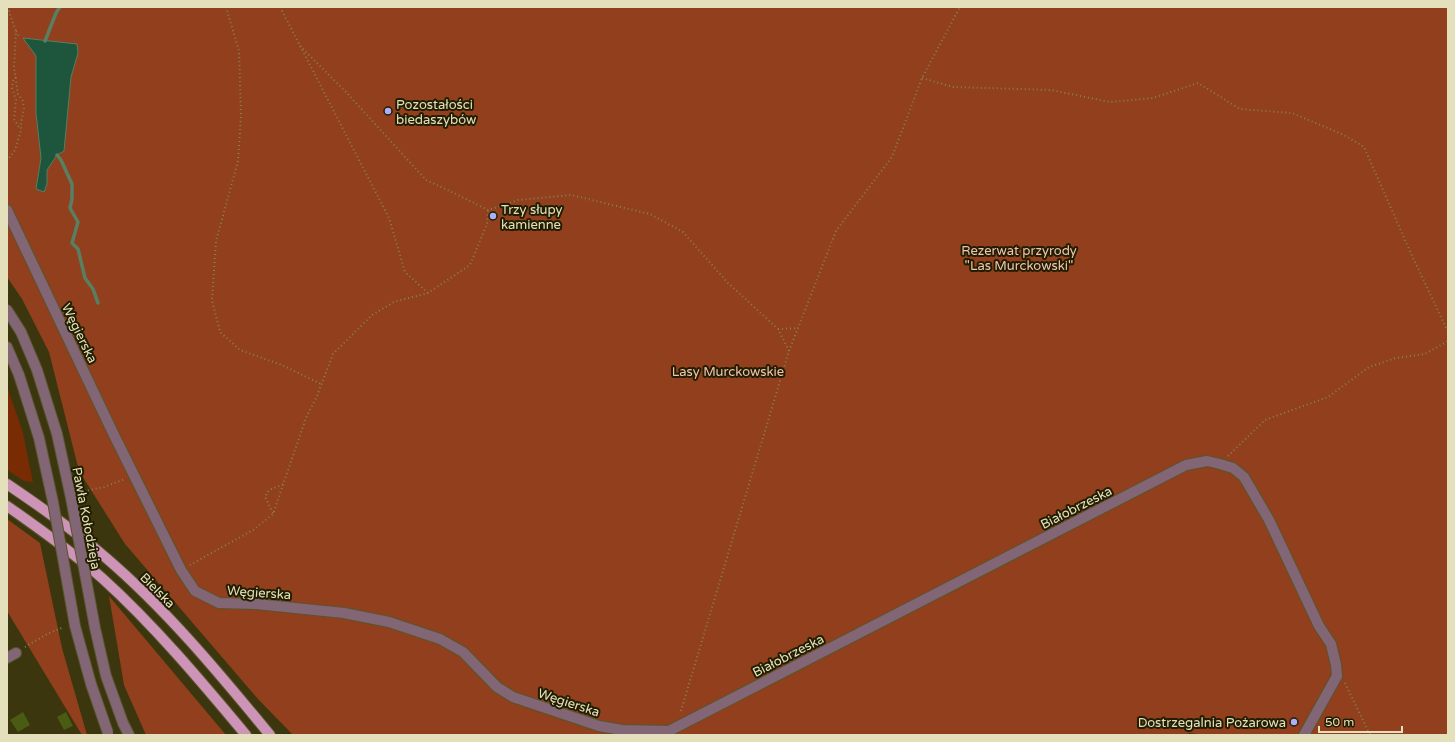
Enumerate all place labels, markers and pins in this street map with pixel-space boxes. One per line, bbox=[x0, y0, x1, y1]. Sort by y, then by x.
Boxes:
place label: Pozostałości biedaszybów bbox=[396, 97, 476, 128]
marker: Pozostałości biedaszybów bbox=[383, 106, 393, 116]
place label: Trzy słupy kamienne bbox=[501, 202, 563, 233]
marker: Trzy słupy kamienne bbox=[488, 211, 498, 221]
place label: Dostrzegalnia Pożarowa bbox=[1138, 715, 1286, 731]
marker: Dostrzegalnia Pożarowa bbox=[1289, 717, 1299, 727]

